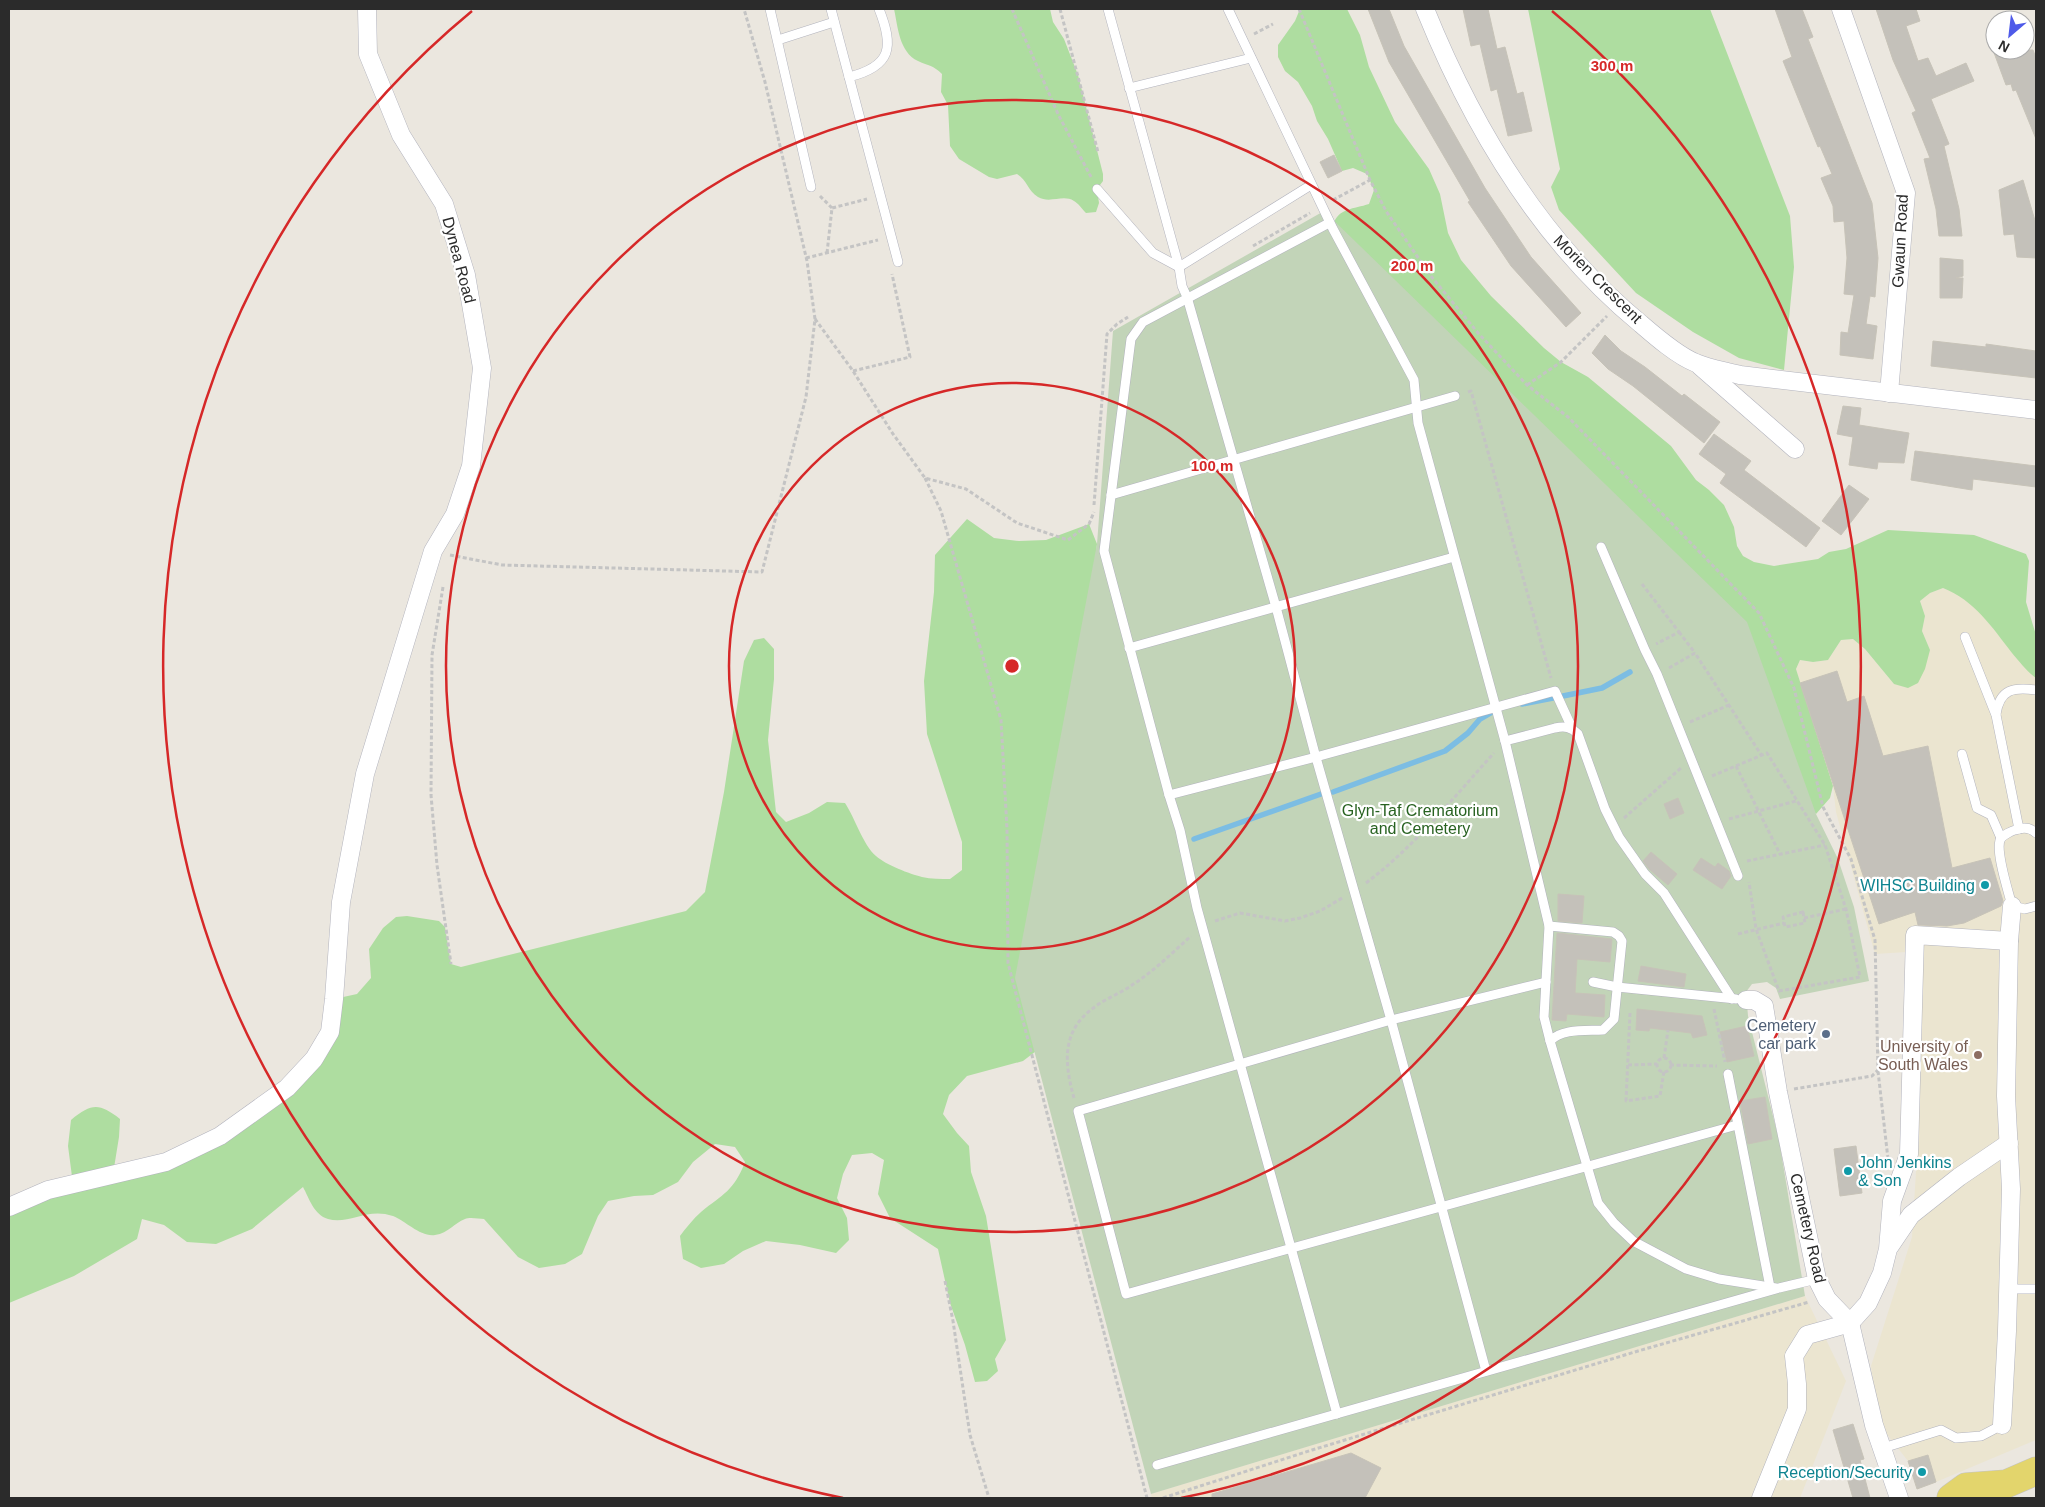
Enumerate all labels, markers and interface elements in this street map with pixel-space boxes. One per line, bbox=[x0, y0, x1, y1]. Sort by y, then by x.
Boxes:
north arrow bbox=[1985, 10, 2035, 60]
text: N bbox=[1996, 37, 2012, 56]
text: 300 m bbox=[1591, 57, 1633, 74]
street label: Gwaun Road bbox=[1889, 194, 1911, 288]
street label: Dynea Road bbox=[439, 215, 479, 305]
street label: Morien Crescent bbox=[1550, 231, 1646, 327]
text: 200 m bbox=[1391, 257, 1433, 274]
text: 100 m bbox=[1191, 457, 1233, 474]
centre of rings bbox=[1003, 657, 1021, 675]
park label: Glyn-Taf Crematorium and Cemetery bbox=[1342, 802, 1498, 837]
place label: WIHSC Building bbox=[1860, 877, 1975, 894]
marker: WIHSC Building bbox=[1979, 879, 1991, 891]
place label: Cemetery car park bbox=[1747, 1017, 1817, 1052]
marker: Cemetery car park bbox=[1820, 1028, 1832, 1040]
place label: University of South Wales bbox=[1878, 1038, 1969, 1073]
marker: University of South Wales bbox=[1972, 1049, 1984, 1061]
place label: John Jenkins & Son bbox=[1858, 1154, 1951, 1189]
marker: John Jenkins & Son bbox=[1842, 1165, 1854, 1177]
street label: Cemetery Road bbox=[1787, 1172, 1829, 1284]
place label: Reception/Security bbox=[1778, 1464, 1912, 1481]
marker: Reception/Security bbox=[1916, 1466, 1928, 1478]

